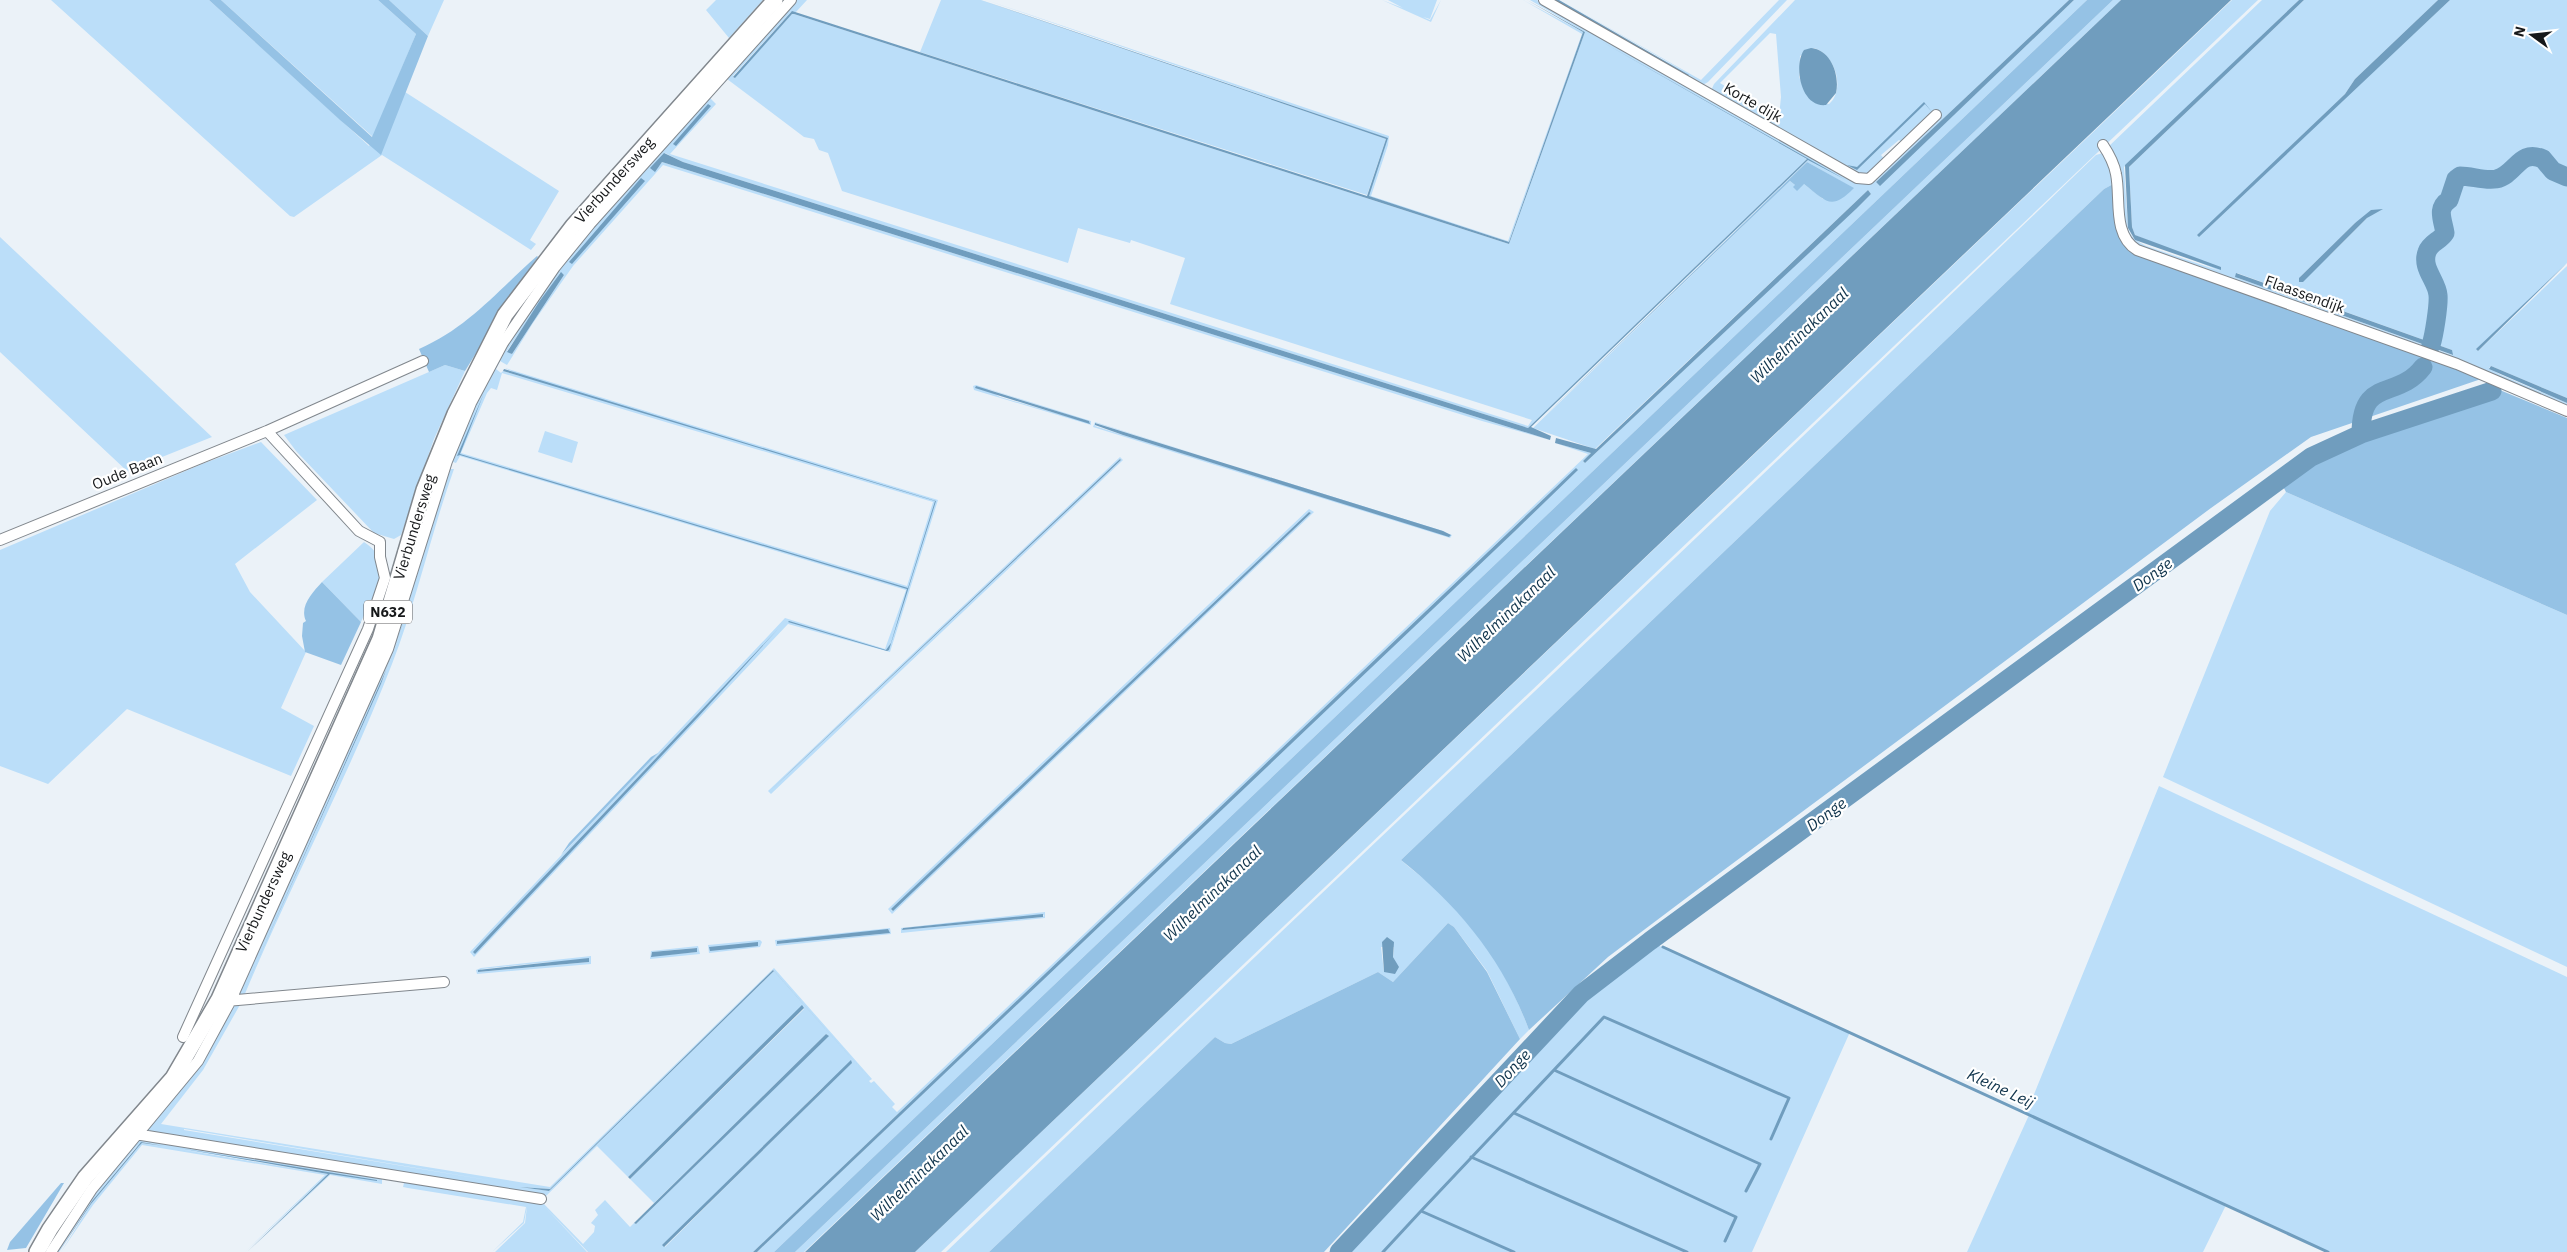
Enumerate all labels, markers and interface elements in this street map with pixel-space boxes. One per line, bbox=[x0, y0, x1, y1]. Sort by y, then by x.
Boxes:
north arrow bbox=[2507, 10, 2557, 60]
text: N bbox=[2509, 24, 2529, 39]
street label: Korte dijk bbox=[1720, 78, 1786, 126]
street label: Vierbundersweg bbox=[570, 133, 658, 227]
street label: Flaassendijk bbox=[2262, 271, 2348, 317]
water label: Wilhelminakanaal bbox=[1746, 282, 1853, 387]
street label: Oude Baan bbox=[89, 448, 165, 494]
street label: Vierbundersweg bbox=[389, 472, 439, 582]
water label: Donge bbox=[2128, 553, 2176, 595]
water label: Wilhelminakanaal bbox=[1453, 561, 1560, 666]
road number: N632 bbox=[364, 600, 412, 624]
water label: Donge bbox=[1802, 793, 1850, 835]
water label: Wilhelminakanaal bbox=[1159, 840, 1266, 945]
street label: Vierbundersweg bbox=[231, 848, 295, 956]
water label: Donge bbox=[1489, 1045, 1535, 1091]
water label: Kleine Leij bbox=[1964, 1064, 2038, 1113]
water label: Wilhelminakanaal bbox=[866, 1120, 973, 1225]

